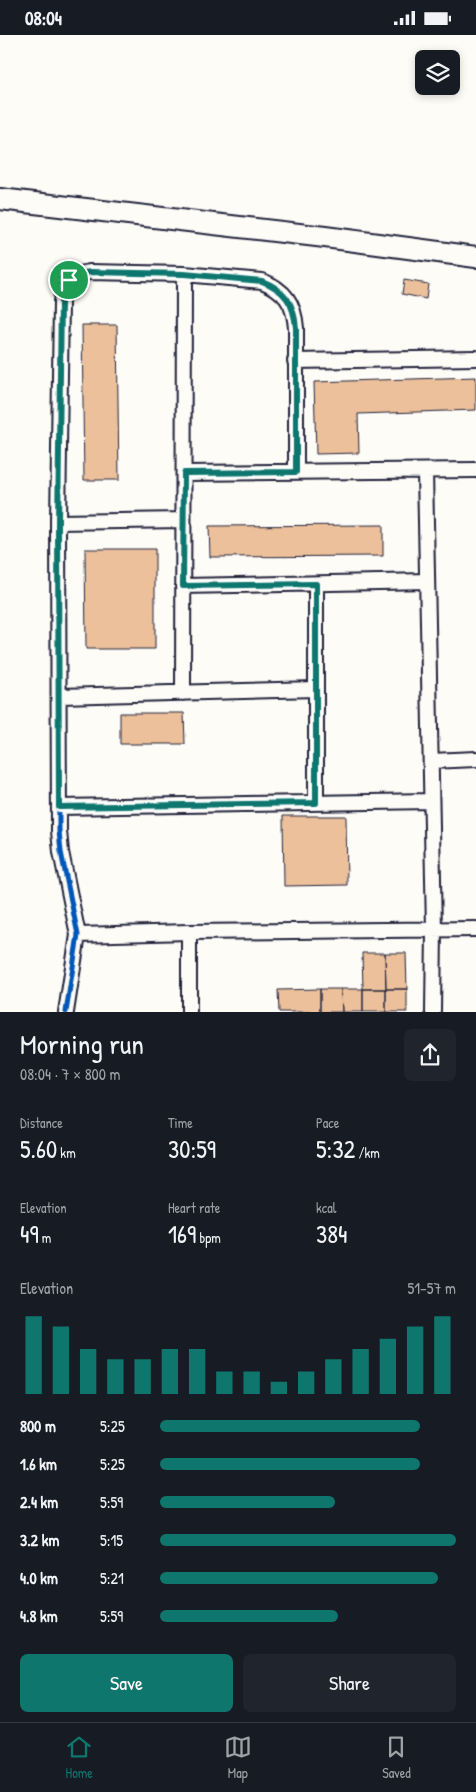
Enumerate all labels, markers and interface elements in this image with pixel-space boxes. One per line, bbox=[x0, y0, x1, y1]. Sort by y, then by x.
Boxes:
text: 08:04 bbox=[25, 5, 62, 31]
map controls bbox=[415, 50, 460, 95]
button: layers bbox=[415, 50, 460, 95]
pin bbox=[48, 259, 90, 301]
icon: arrive bbox=[55, 266, 83, 294]
text: Morning run bbox=[20, 1025, 144, 1063]
button: share bbox=[404, 1029, 456, 1081]
text: 08:04 · 7 × 800 m bbox=[20, 1063, 120, 1085]
text: Distance bbox=[20, 1113, 63, 1132]
text: Time bbox=[168, 1113, 193, 1132]
text: Pace bbox=[316, 1113, 339, 1132]
text: 5.60 bbox=[20, 1132, 57, 1166]
text: 30:59 bbox=[168, 1132, 216, 1166]
text: 5:32 bbox=[316, 1132, 355, 1166]
text: km bbox=[57, 1143, 76, 1162]
text: /km bbox=[355, 1143, 380, 1162]
text: Elevation bbox=[20, 1198, 67, 1217]
text: Heart rate bbox=[168, 1198, 220, 1217]
text: kcal bbox=[316, 1198, 336, 1217]
text: 49 bbox=[20, 1217, 39, 1251]
text: 169 bbox=[168, 1217, 196, 1251]
text: 384 bbox=[316, 1217, 347, 1251]
text: m bbox=[39, 1228, 51, 1247]
text: bpm bbox=[196, 1228, 221, 1247]
text: Elevation bbox=[20, 1277, 73, 1299]
text: 51–57 m bbox=[407, 1277, 456, 1299]
text: 800 m bbox=[20, 1415, 56, 1437]
text: 5:25 bbox=[100, 1415, 125, 1437]
text: 1.6 km bbox=[20, 1453, 57, 1475]
text: 5:25 bbox=[100, 1453, 125, 1475]
text: 2.4 km bbox=[20, 1491, 58, 1513]
text: 5:59 bbox=[100, 1491, 123, 1513]
text: 3.2 km bbox=[20, 1529, 59, 1551]
text: 5:15 bbox=[100, 1529, 123, 1551]
text: 4.0 km bbox=[20, 1567, 58, 1589]
text: 5:21 bbox=[100, 1567, 124, 1589]
text: 4.8 km bbox=[20, 1605, 58, 1627]
text: 5:59 bbox=[100, 1605, 123, 1627]
button: Save bbox=[20, 1654, 233, 1712]
button: Share bbox=[243, 1654, 456, 1712]
tab: Home bbox=[65, 1733, 93, 1782]
tab: Map bbox=[224, 1733, 252, 1782]
tab: Saved bbox=[382, 1733, 411, 1782]

